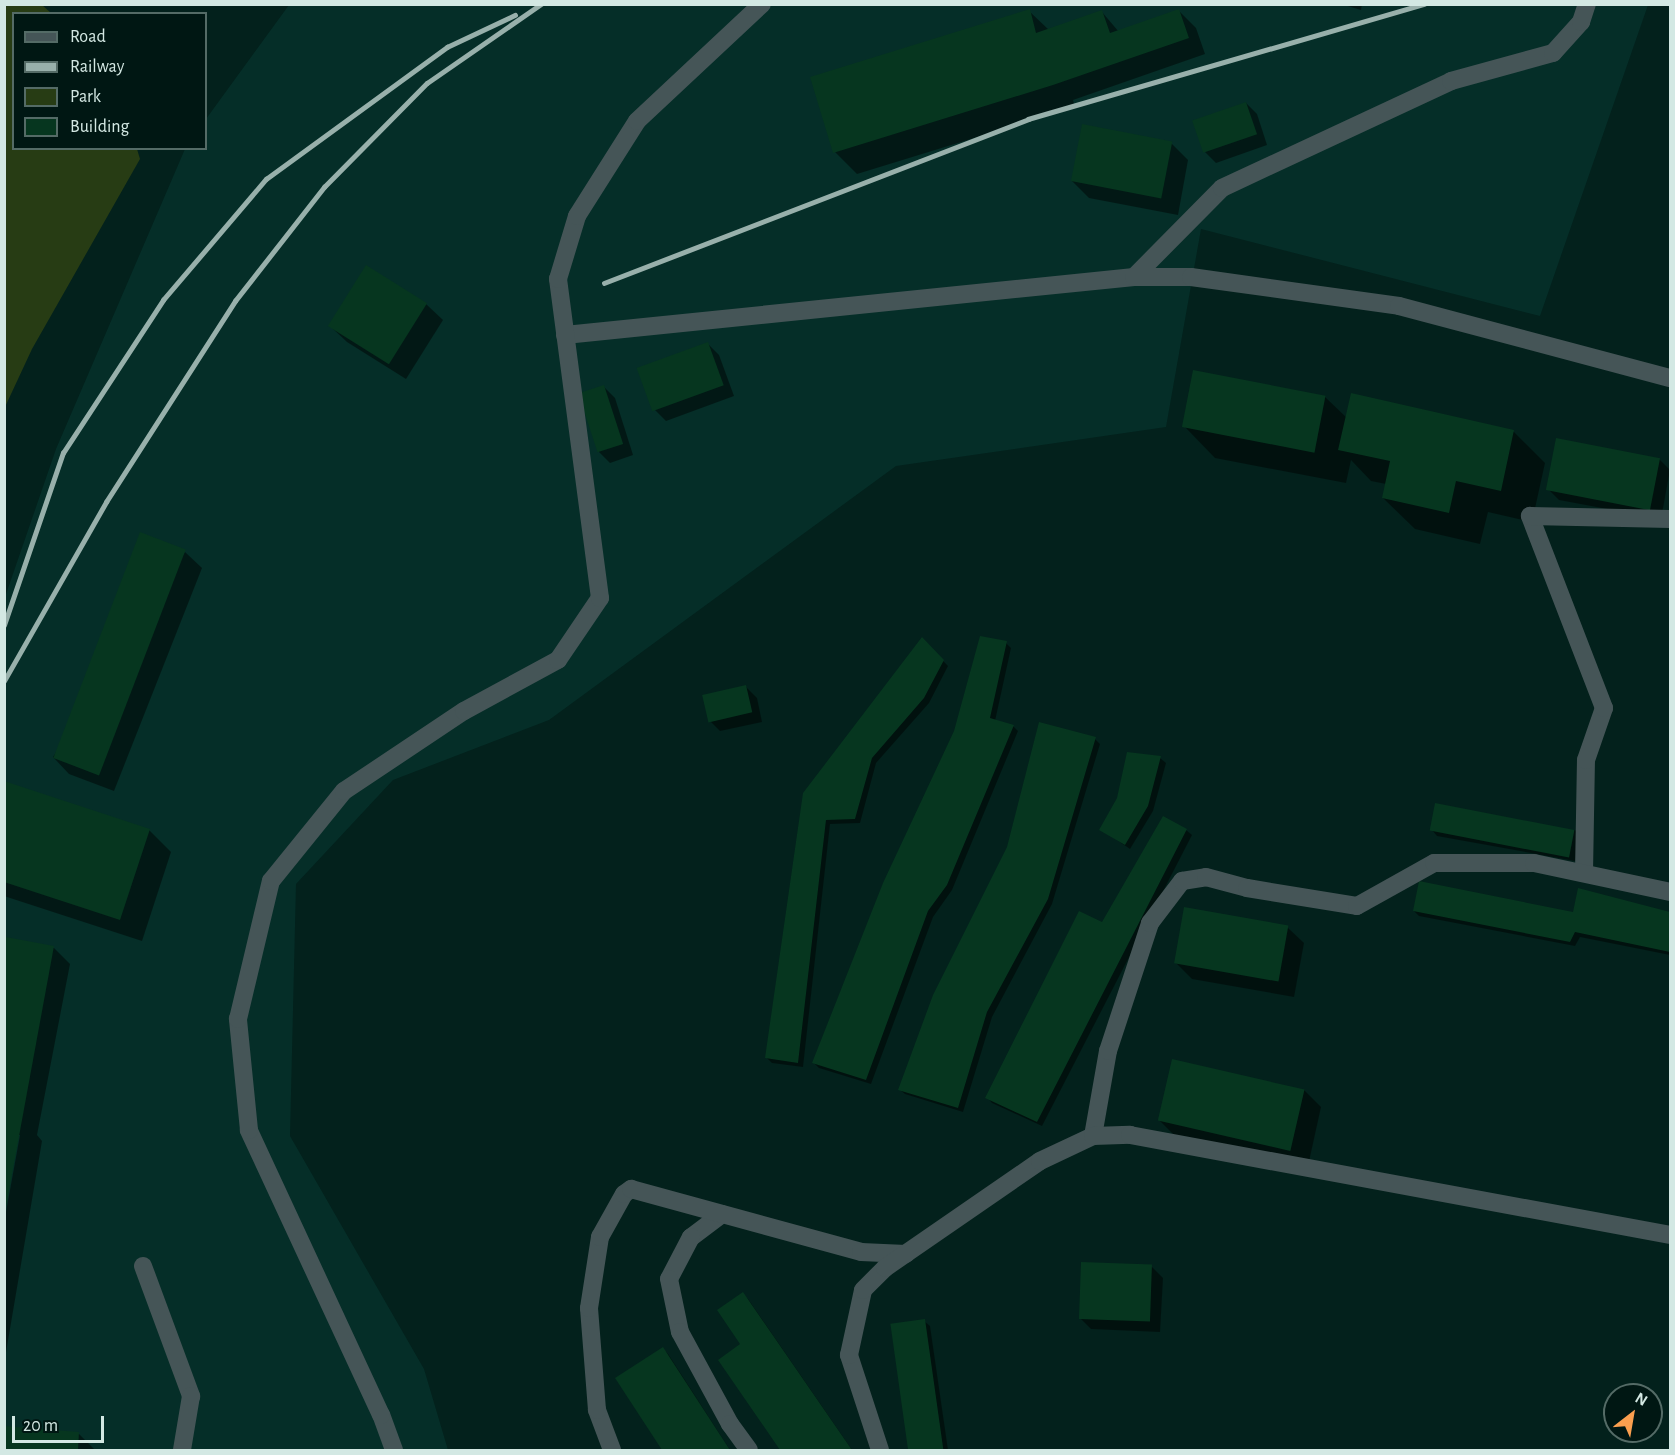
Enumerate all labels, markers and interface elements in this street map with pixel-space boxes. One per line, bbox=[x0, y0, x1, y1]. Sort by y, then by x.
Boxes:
legend bbox=[12, 12, 207, 150]
text: Road bbox=[70, 28, 106, 46]
text: Railway bbox=[70, 58, 124, 76]
text: Park bbox=[70, 88, 101, 106]
text: Building bbox=[70, 118, 129, 136]
north arrow bbox=[1603, 1383, 1663, 1443]
text: N bbox=[1632, 1390, 1650, 1409]
scale bar bbox=[15, 1404, 106, 1442]
text: 20 m bbox=[23, 1417, 58, 1435]

